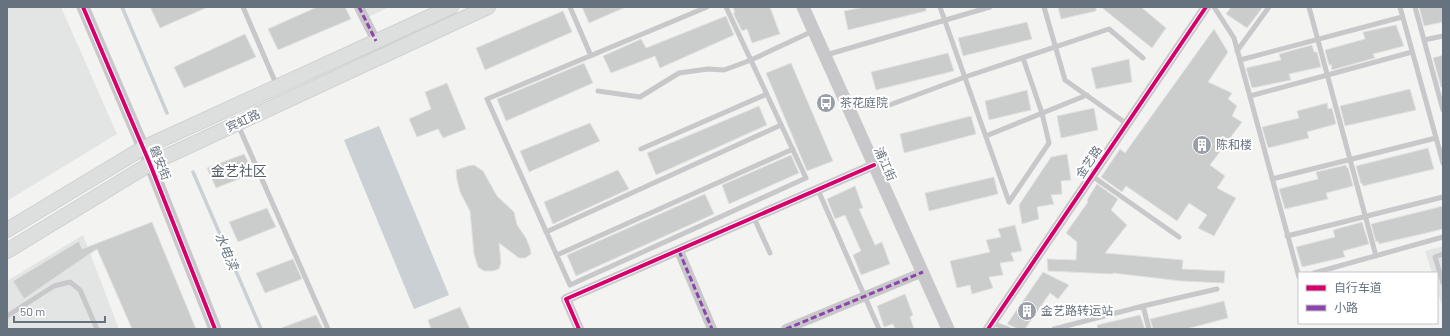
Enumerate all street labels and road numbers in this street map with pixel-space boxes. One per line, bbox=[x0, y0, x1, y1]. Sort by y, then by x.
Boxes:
street label: 宾虹路 bbox=[223, 106, 262, 134]
street label: 磐安街 bbox=[148, 143, 174, 182]
street label: 金艺路 bbox=[1072, 143, 1104, 180]
street label: 浦江街 bbox=[872, 144, 900, 183]

